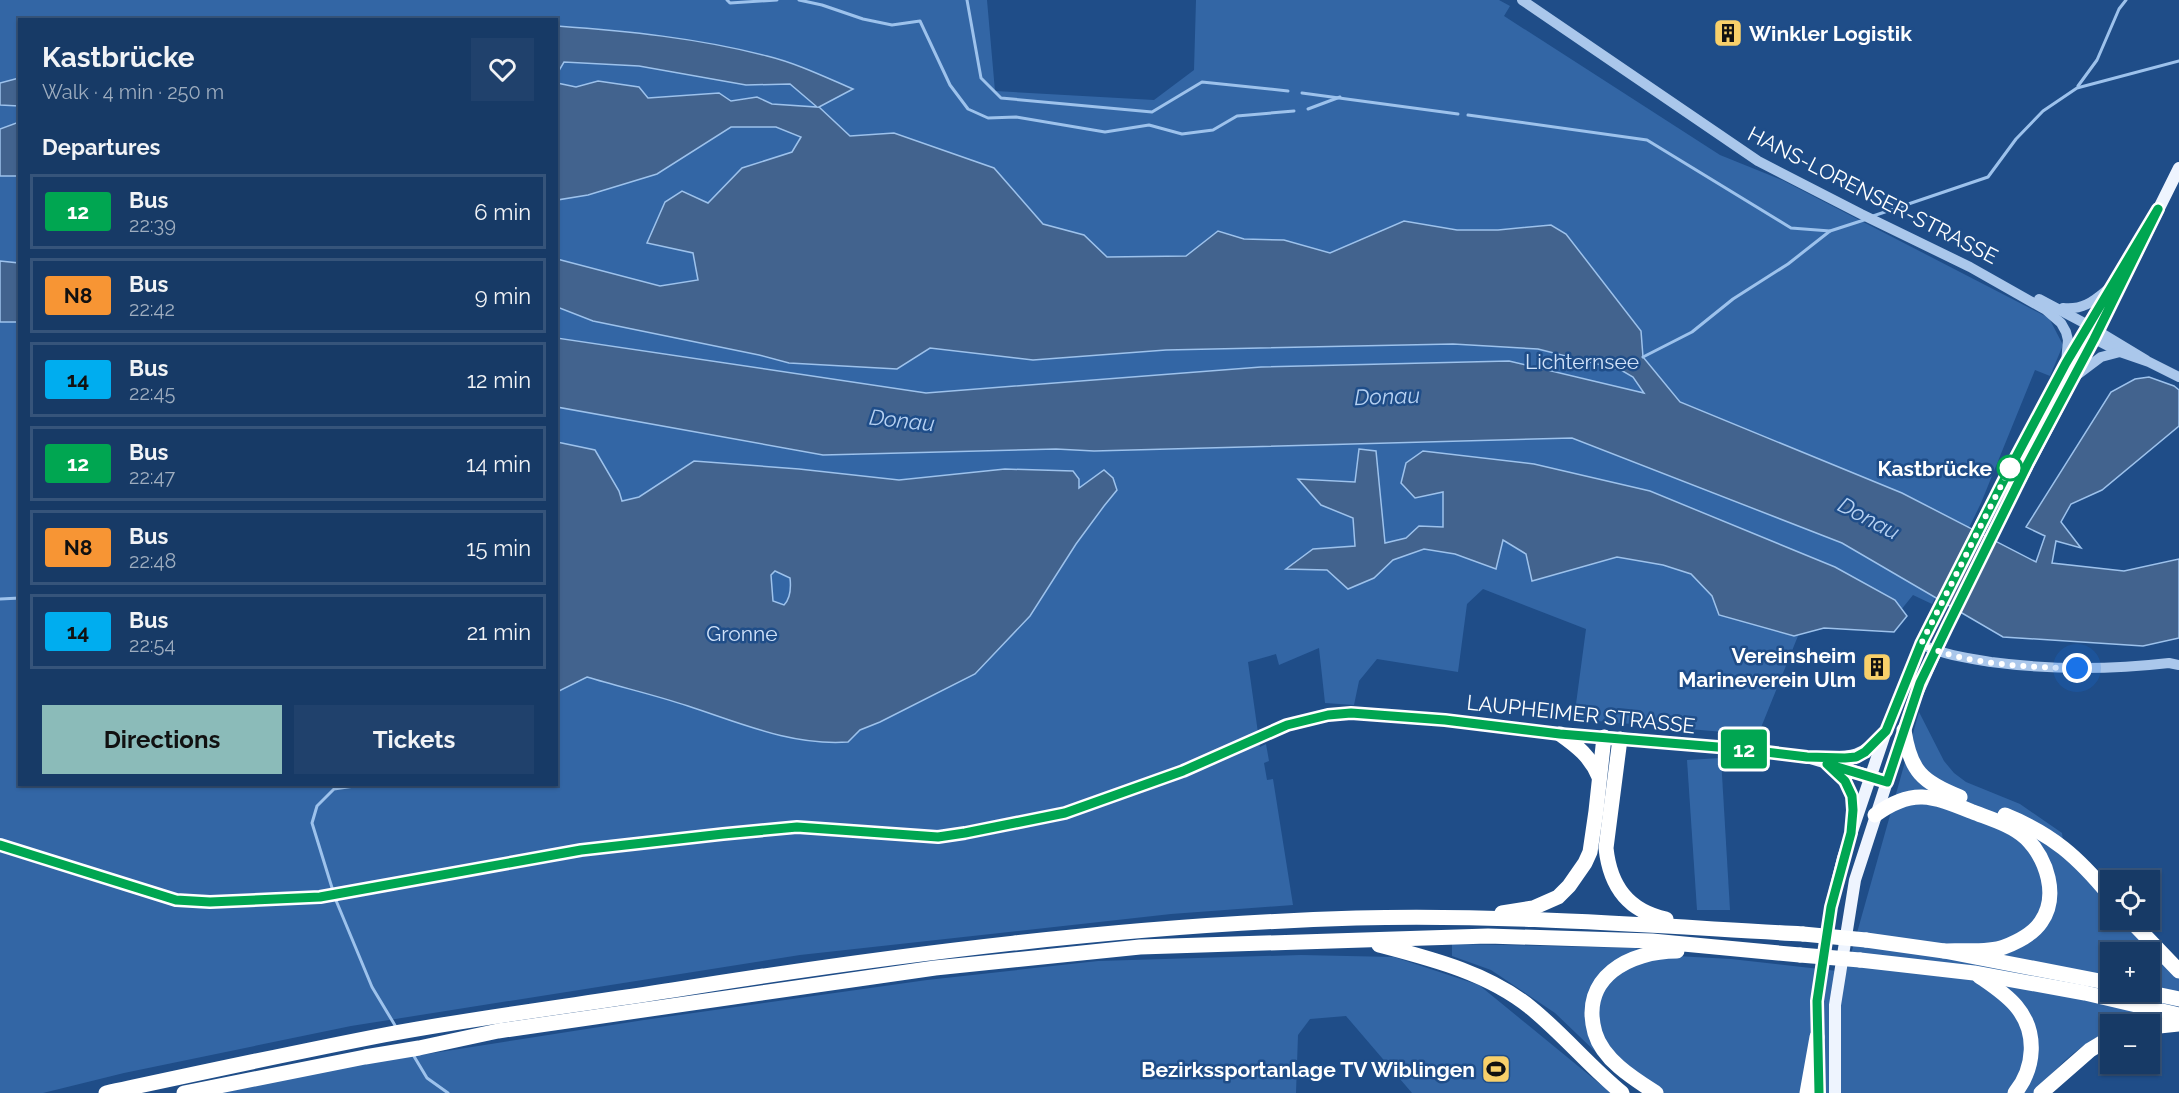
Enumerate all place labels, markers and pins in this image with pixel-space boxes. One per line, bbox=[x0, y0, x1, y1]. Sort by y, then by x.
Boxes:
building icon: Winkler Logistik bbox=[1712, 17, 1744, 49]
place label: Winkler Logistik bbox=[1749, 21, 1912, 46]
marker: Kastbrücke bbox=[1997, 455, 2023, 481]
place label: Kastbrücke bbox=[1878, 456, 1992, 481]
place label: Vereinsheim Marineverein Ulm bbox=[1678, 643, 1856, 692]
building icon: Vereinsheim Marineverein Ulm bbox=[1861, 651, 1893, 683]
sports icon: Bezirkssportanlage TV Wiblingen bbox=[1480, 1053, 1512, 1085]
place label: Bezirkssportanlage TV Wiblingen bbox=[1141, 1057, 1475, 1082]

